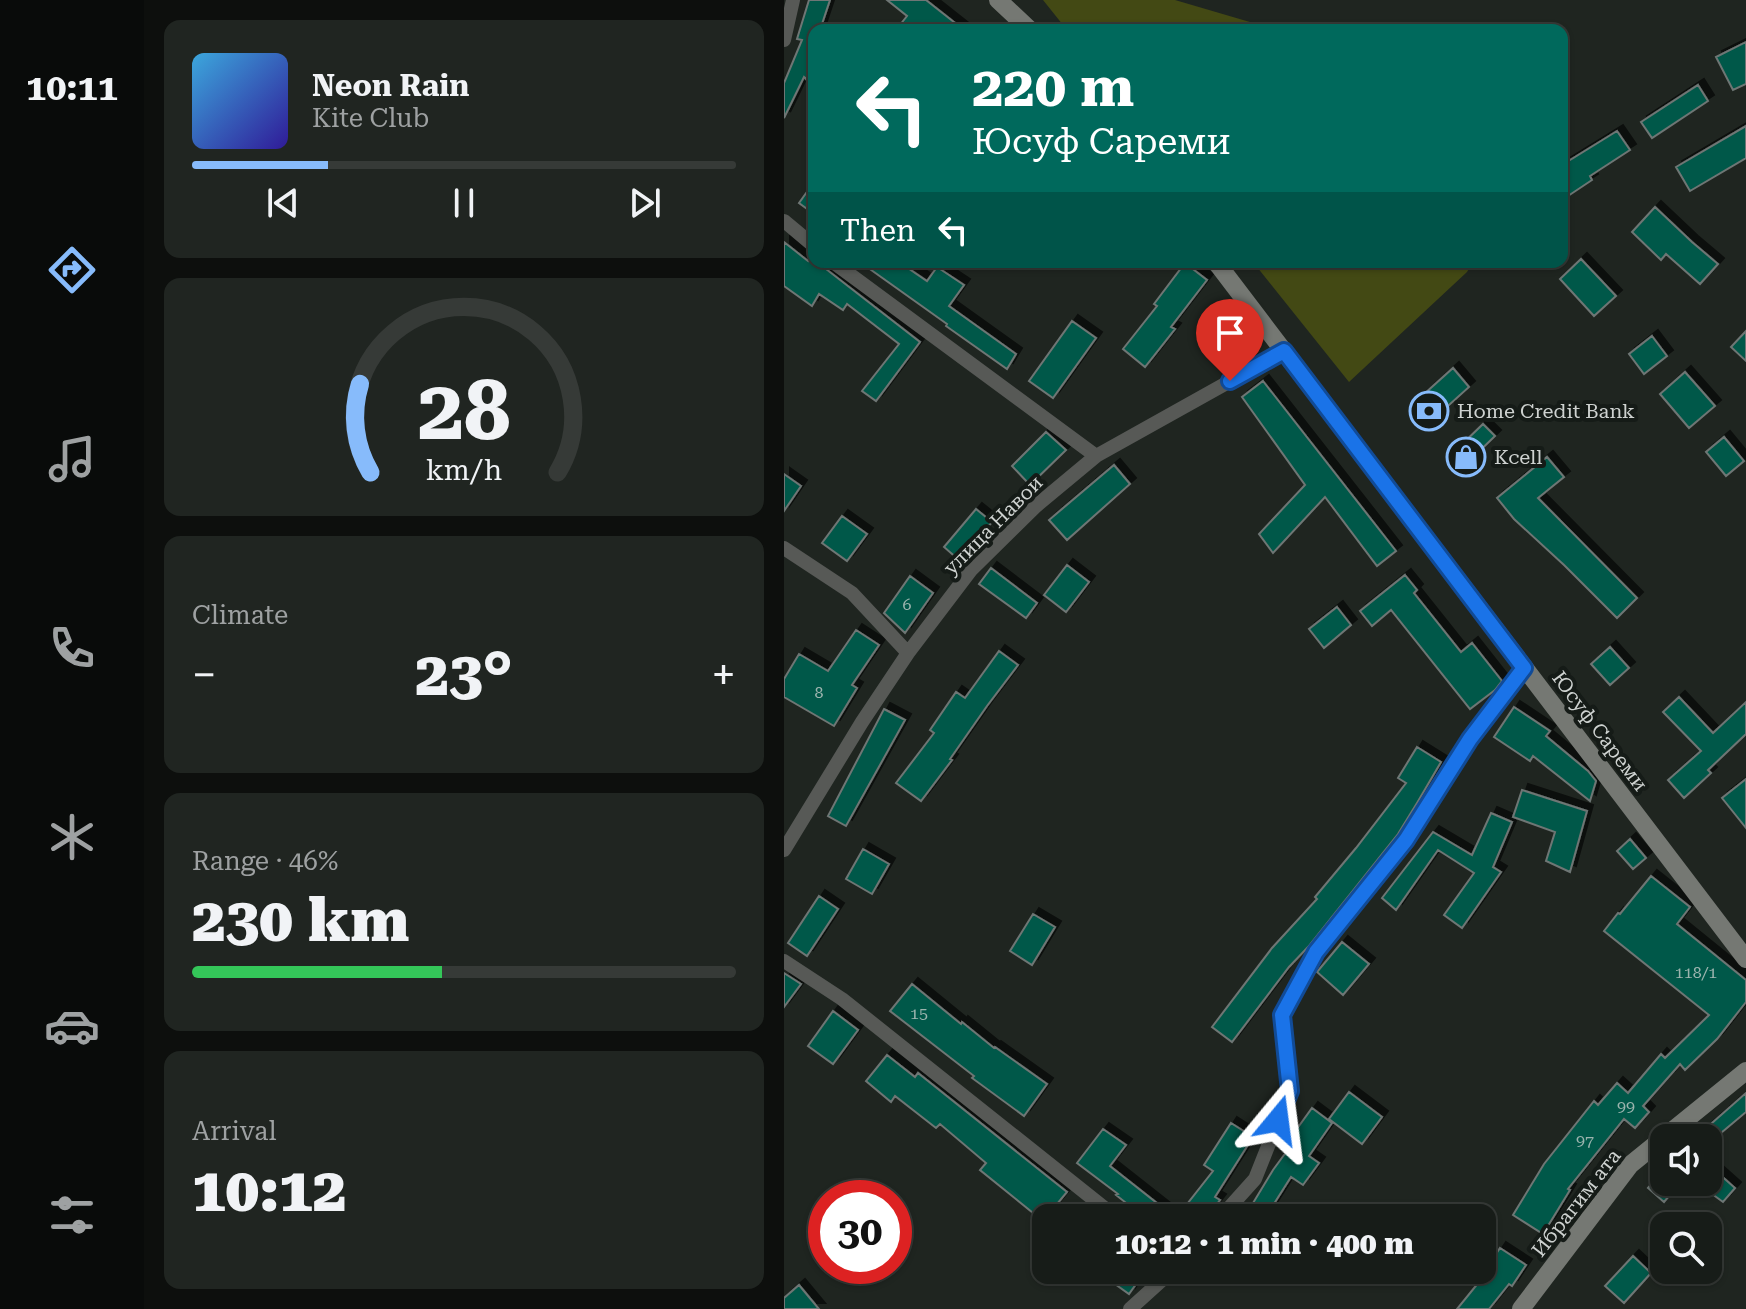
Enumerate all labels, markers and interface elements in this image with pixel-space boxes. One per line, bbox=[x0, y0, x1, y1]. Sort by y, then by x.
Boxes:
text: 220 m bbox=[972, 54, 1134, 120]
icon: left bbox=[840, 56, 944, 160]
text: 10:11 bbox=[26, 67, 118, 109]
text: Neon Rain bbox=[312, 68, 469, 103]
text: Kite Club bbox=[312, 103, 429, 133]
text: Юсуф Сареми bbox=[972, 121, 1231, 163]
icon: previous bbox=[261, 181, 305, 225]
icon: pause bbox=[442, 181, 486, 225]
icon: next bbox=[623, 181, 667, 225]
icon: left bbox=[931, 208, 975, 252]
text: Then bbox=[840, 213, 915, 248]
icon: directions bbox=[44, 242, 100, 298]
pin bbox=[1196, 299, 1264, 381]
icon: arrive bbox=[1208, 311, 1252, 355]
text: 28 bbox=[417, 361, 511, 458]
bank icon: Home Credit Bank bbox=[1408, 390, 1450, 432]
place label: Home Credit Bank bbox=[1457, 399, 1635, 423]
icon: music bbox=[44, 431, 100, 487]
shop icon: Kcell bbox=[1445, 436, 1487, 478]
place label: Kcell bbox=[1494, 445, 1542, 469]
text: km/h bbox=[426, 453, 502, 487]
street label: улица Навои bbox=[938, 470, 1048, 580]
house number: 6 bbox=[903, 595, 912, 614]
text: Climate bbox=[192, 600, 288, 630]
icon: phone bbox=[44, 620, 100, 676]
text: 23° bbox=[415, 639, 513, 710]
text: − bbox=[192, 649, 217, 701]
text: + bbox=[711, 649, 736, 701]
street label: Юсуф Сареми bbox=[1547, 666, 1653, 796]
house number: 8 bbox=[815, 683, 824, 702]
icon: climate bbox=[44, 809, 100, 865]
text: Range · 46% bbox=[192, 846, 338, 876]
text: 230 km bbox=[192, 885, 409, 956]
house number: 118/1 bbox=[1675, 963, 1717, 982]
icon: car bbox=[44, 998, 100, 1054]
house number: 15 bbox=[910, 1004, 928, 1023]
position arrow bbox=[1236, 1078, 1320, 1162]
house number: 99 bbox=[1617, 1097, 1635, 1116]
text: Arrival bbox=[192, 1116, 277, 1146]
map controls bbox=[1650, 1124, 1722, 1284]
button: sound bbox=[1650, 1124, 1722, 1196]
house number: 97 bbox=[1576, 1131, 1594, 1150]
street label: Ибрагим ата bbox=[1526, 1144, 1626, 1262]
text: 10:12 bbox=[192, 1155, 346, 1226]
speed limit sign: 30 bbox=[808, 1180, 912, 1284]
icon: filters bbox=[44, 1187, 100, 1243]
button: search bbox=[1650, 1212, 1722, 1284]
text: 10:12 · 1 min · 400 m bbox=[1114, 1226, 1414, 1261]

